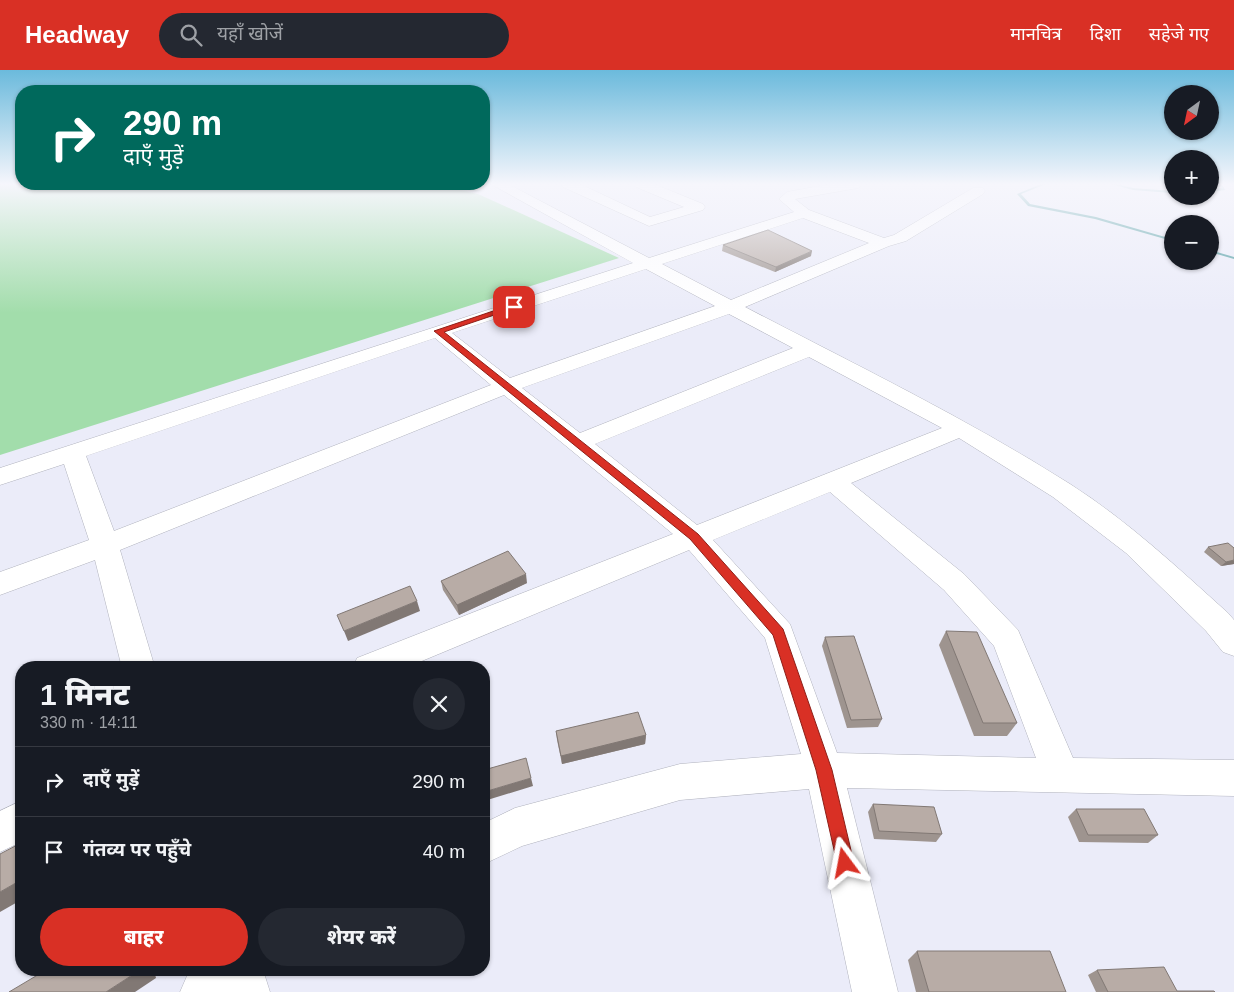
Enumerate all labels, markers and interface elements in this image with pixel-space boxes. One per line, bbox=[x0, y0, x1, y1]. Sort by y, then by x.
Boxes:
search box bbox=[159, 13, 509, 58]
text: Headway bbox=[25, 21, 129, 48]
icon: search bbox=[177, 21, 205, 49]
text: यहाँ खोजें bbox=[217, 23, 283, 44]
text: मानचित्र bbox=[1010, 24, 1062, 44]
text: दिशा bbox=[1090, 24, 1121, 44]
text: सहेजे गए bbox=[1149, 24, 1209, 44]
north arrow bbox=[1164, 85, 1219, 140]
map controls bbox=[1164, 85, 1219, 270]
text: 290 m bbox=[123, 103, 222, 142]
icon: right bbox=[40, 105, 105, 170]
text: दाएँ मुड़ें bbox=[123, 144, 184, 169]
button: + bbox=[1164, 150, 1219, 205]
button: − bbox=[1164, 215, 1219, 270]
pin bbox=[493, 286, 535, 328]
icon: arrive bbox=[500, 293, 528, 321]
text: 1 मिनट bbox=[40, 678, 130, 711]
button: close bbox=[413, 678, 465, 730]
text: 330 m · 14:11 bbox=[40, 714, 138, 731]
icon: right bbox=[40, 768, 68, 796]
text: दाएँ मुड़ें bbox=[83, 769, 139, 790]
text: 290 m bbox=[412, 771, 465, 792]
position arrow bbox=[818, 836, 870, 888]
icon: arrive bbox=[40, 838, 68, 866]
text: गंतव्य पर पहुँचे bbox=[83, 839, 191, 860]
text: 40 m bbox=[423, 841, 465, 862]
button: बाहर bbox=[40, 908, 248, 966]
button: शेयर करें bbox=[258, 908, 465, 966]

